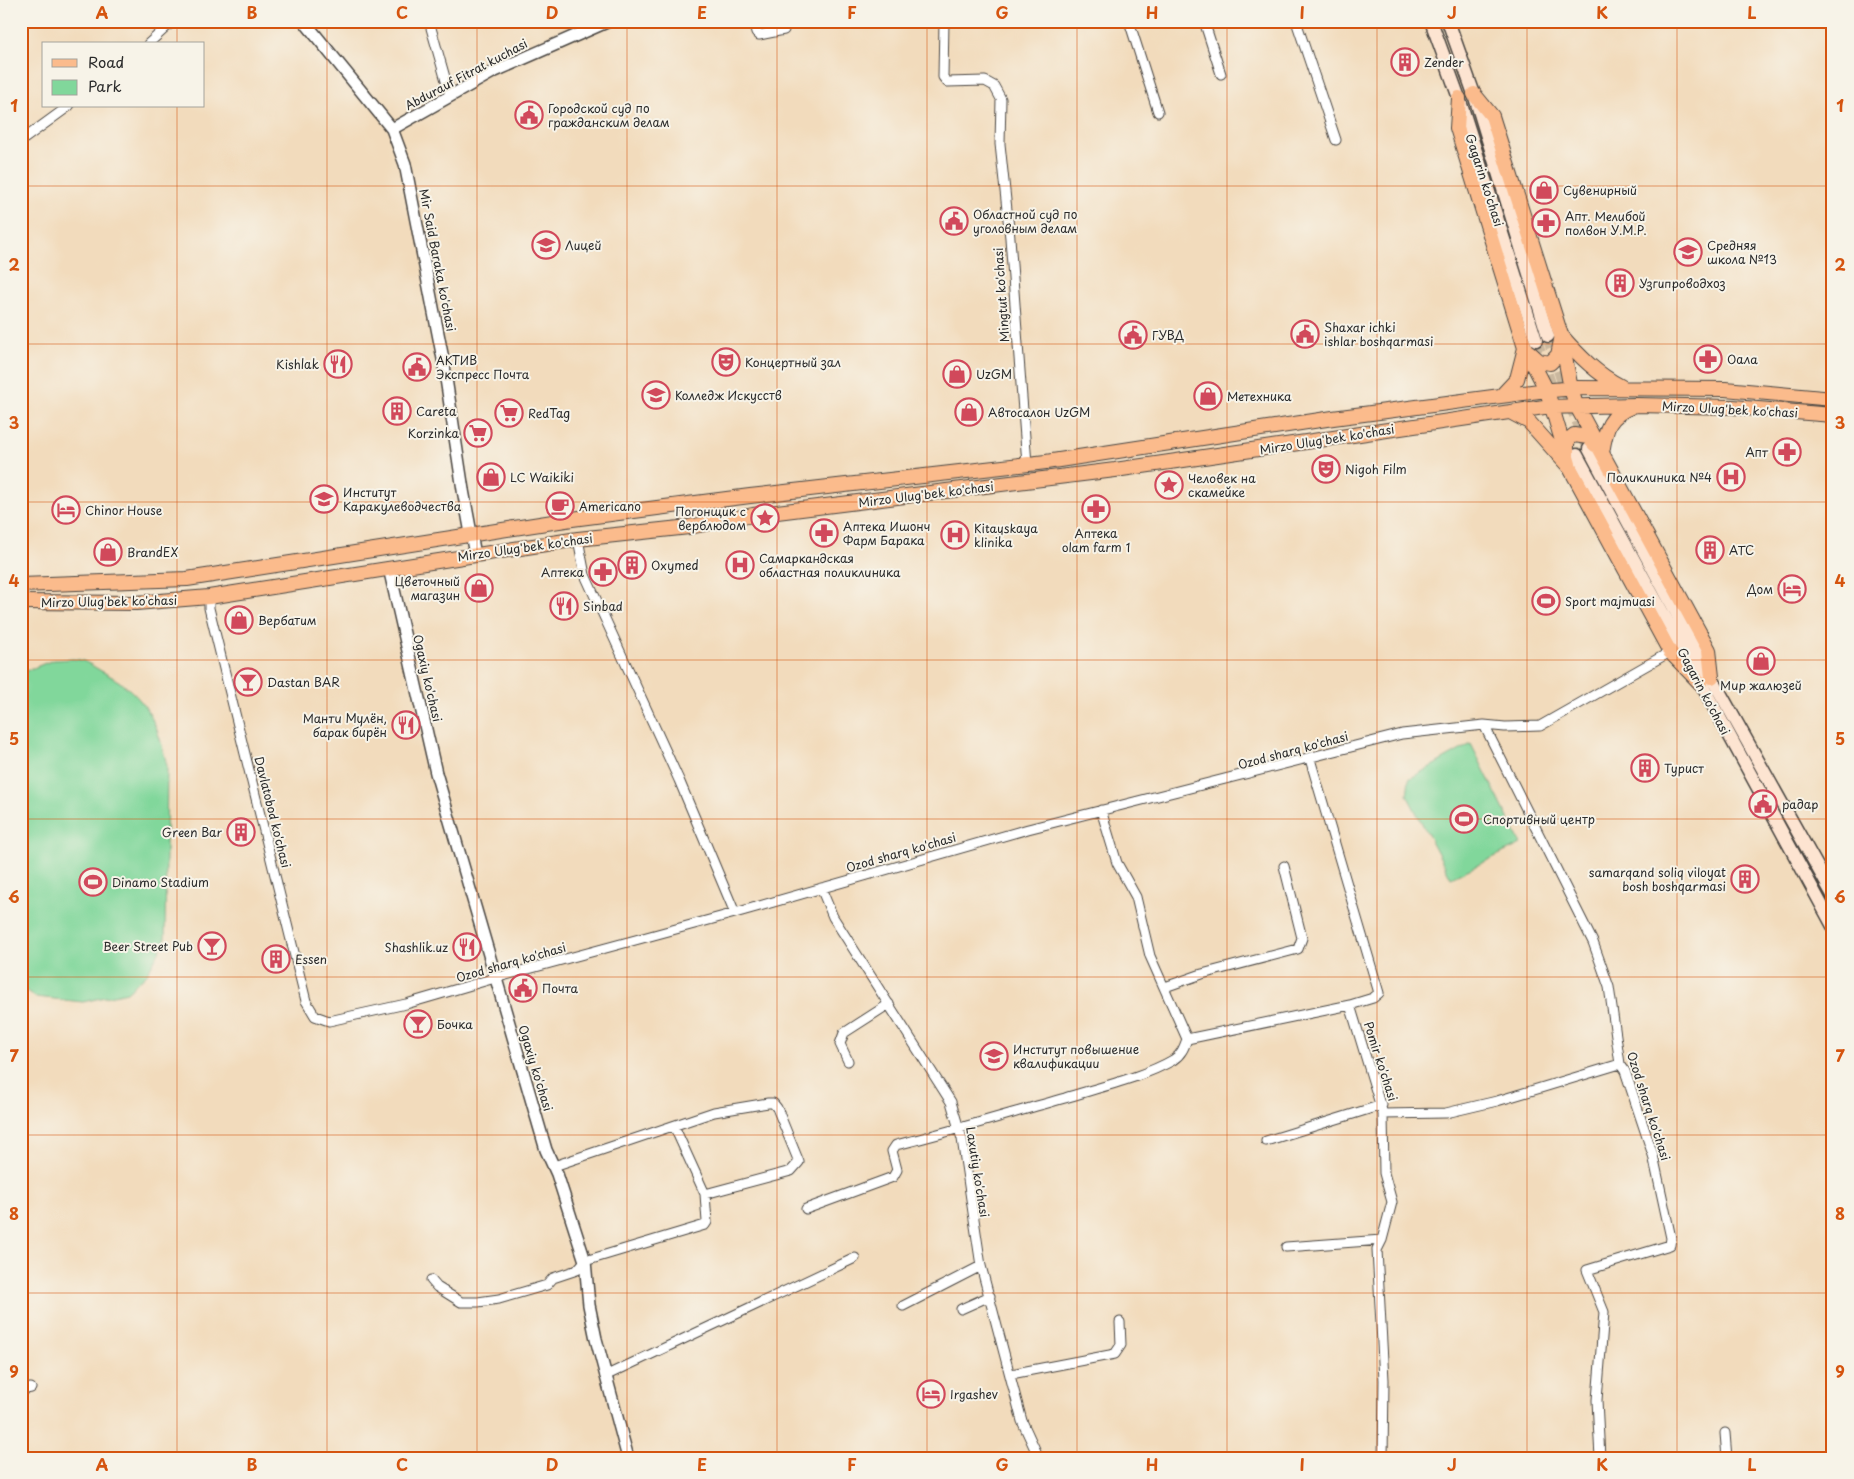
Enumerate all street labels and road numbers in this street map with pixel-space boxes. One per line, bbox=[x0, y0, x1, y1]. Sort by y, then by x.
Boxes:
street label: Abdurauf Fitrat kuchasi bbox=[401, 34, 531, 114]
street label: Gagarin ko'chasi bbox=[1462, 131, 1508, 229]
street label: Mir Said Baraka ko'chasi bbox=[415, 187, 461, 333]
street label: Mingtut ko'chasi bbox=[989, 247, 1013, 343]
street label: Mirzo Ulug'bek ko'chasi bbox=[1662, 396, 1798, 422]
street label: Mirzo Ulug'bek ko'chasi bbox=[1258, 419, 1396, 459]
street label: Mirzo Ulug'bek ko'chasi bbox=[857, 477, 995, 511]
street label: Mirzo Ulug'bek ko'chasi bbox=[456, 529, 594, 565]
street label: Mirzo Ulug'bek ko'chasi bbox=[41, 591, 177, 611]
street label: Ogaxiy ko'chasi bbox=[409, 633, 447, 723]
street label: Gagarin ko'chasi bbox=[1673, 644, 1735, 738]
street label: Ozod sharq ko'chasi bbox=[1236, 727, 1350, 773]
street label: Davlatobod ko'chasi bbox=[250, 754, 296, 870]
street label: Ozod sharq ko'chasi bbox=[844, 828, 958, 876]
street label: Ozod sharq ko'chasi bbox=[454, 938, 568, 986]
street label: Pomir ko'chasi bbox=[1360, 1019, 1402, 1103]
street label: Ogaxiy ko'chasi bbox=[514, 1023, 558, 1113]
street label: Ozod sharq ko'chasi bbox=[1623, 1049, 1675, 1163]
street label: Laxutiy ko'chasi bbox=[962, 1125, 994, 1219]

